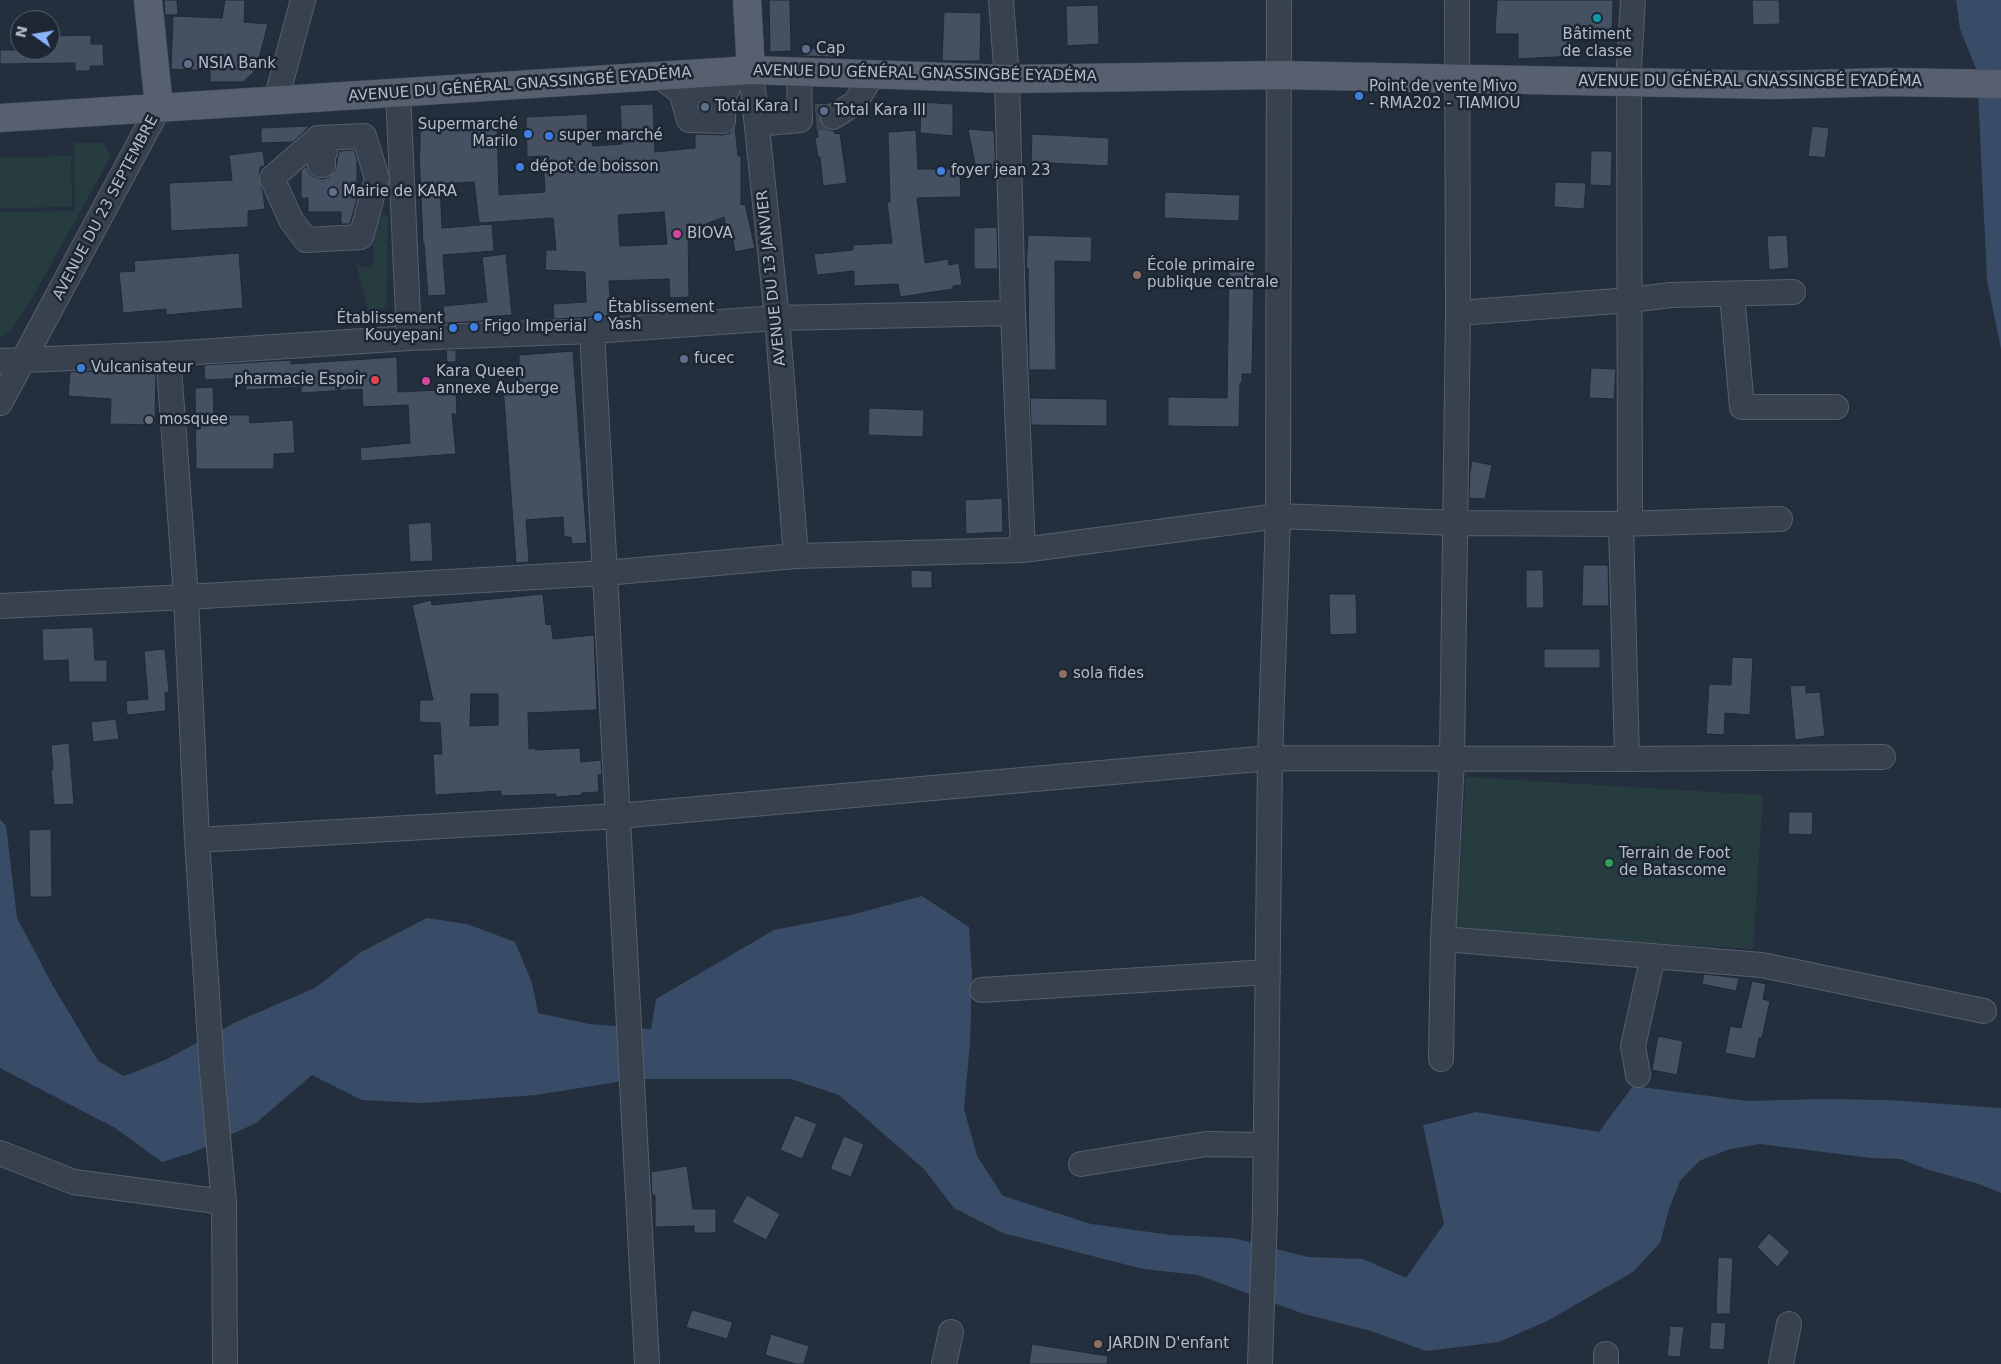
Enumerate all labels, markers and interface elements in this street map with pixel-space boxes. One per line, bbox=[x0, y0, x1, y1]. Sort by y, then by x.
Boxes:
north arrow bbox=[10, 10, 60, 60]
marker: Bâtiment de classe bbox=[1591, 12, 1603, 24]
text: N bbox=[12, 24, 30, 39]
place label: Bâtiment de classe bbox=[1562, 26, 1632, 61]
place label: Cap bbox=[816, 40, 845, 58]
marker: Cap bbox=[800, 43, 812, 55]
place label: NSIA Bank bbox=[198, 55, 276, 73]
marker: NSIA Bank bbox=[182, 58, 194, 70]
street label: AVENUE DU GÉNÉRAL GNASSINGBÉ EYADÉMA bbox=[753, 62, 1097, 86]
street label: AVENUE DU GÉNÉRAL GNASSINGBÉ EYADÉMA bbox=[348, 64, 692, 106]
street label: AVENUE DU GÉNÉRAL GNASSINGBÉ EYADÉMA bbox=[1578, 73, 1922, 91]
place label: Point de vente Mivo - RMA202 - TIAMIOU bbox=[1369, 78, 1520, 113]
marker: Point de vente Mivo - RMA202 - TIAMIOU bbox=[1353, 90, 1365, 102]
place label: Total Kara I bbox=[715, 98, 798, 116]
marker: Total Kara I bbox=[699, 101, 711, 113]
place label: Total Kara III bbox=[834, 102, 926, 120]
marker: Total Kara III bbox=[818, 105, 830, 117]
street label: AVENUE DU 23 SEPTEMBRE bbox=[50, 113, 162, 303]
place label: Supermarché Marilo bbox=[418, 116, 518, 151]
place label: super marché bbox=[559, 127, 663, 145]
marker: Supermarché Marilo bbox=[522, 128, 534, 140]
marker: super marché bbox=[543, 130, 555, 142]
place label: dépot de boisson bbox=[530, 158, 659, 176]
marker: dépot de boisson bbox=[514, 161, 526, 173]
place label: foyer jean 23 bbox=[951, 162, 1050, 180]
marker: foyer jean 23 bbox=[935, 165, 947, 177]
place label: Mairie de KARA bbox=[343, 183, 457, 201]
marker: Mairie de KARA bbox=[327, 186, 339, 198]
street label: AVENUE DU 13 JANVIER bbox=[754, 189, 790, 367]
place label: BIOVA bbox=[687, 225, 733, 243]
marker: BIOVA bbox=[671, 228, 683, 240]
place label: École primaire publique centrale bbox=[1147, 257, 1279, 292]
marker: École primaire publique centrale bbox=[1131, 269, 1143, 281]
place label: Établissement Yash bbox=[608, 299, 714, 334]
place label: Établissement Kouyepani bbox=[337, 310, 443, 345]
marker: Établissement Yash bbox=[592, 311, 604, 323]
place label: Frigo Imperial bbox=[484, 318, 587, 336]
marker: Frigo Imperial bbox=[468, 321, 480, 333]
marker: Établissement Kouyepani bbox=[447, 322, 459, 334]
place label: fucec bbox=[694, 350, 735, 368]
marker: fucec bbox=[678, 353, 690, 365]
place label: Vulcanisateur bbox=[91, 359, 193, 377]
marker: Vulcanisateur bbox=[75, 362, 87, 374]
place label: Kara Queen annexe Auberge bbox=[436, 363, 559, 398]
place label: pharmacie Espoir bbox=[234, 371, 365, 389]
marker: pharmacie Espoir bbox=[369, 374, 381, 386]
marker: Kara Queen annexe Auberge bbox=[420, 375, 432, 387]
place label: mosquee bbox=[159, 411, 228, 429]
marker: mosquee bbox=[143, 414, 155, 426]
place label: sola fides bbox=[1073, 665, 1144, 683]
marker: sola fides bbox=[1057, 668, 1069, 680]
place label: Terrain de Foot de Batascome bbox=[1619, 845, 1730, 880]
marker: Terrain de Foot de Batascome bbox=[1603, 857, 1615, 869]
place label: JARDIN D'enfant bbox=[1108, 1335, 1229, 1353]
marker: JARDIN D'enfant bbox=[1092, 1338, 1104, 1350]

